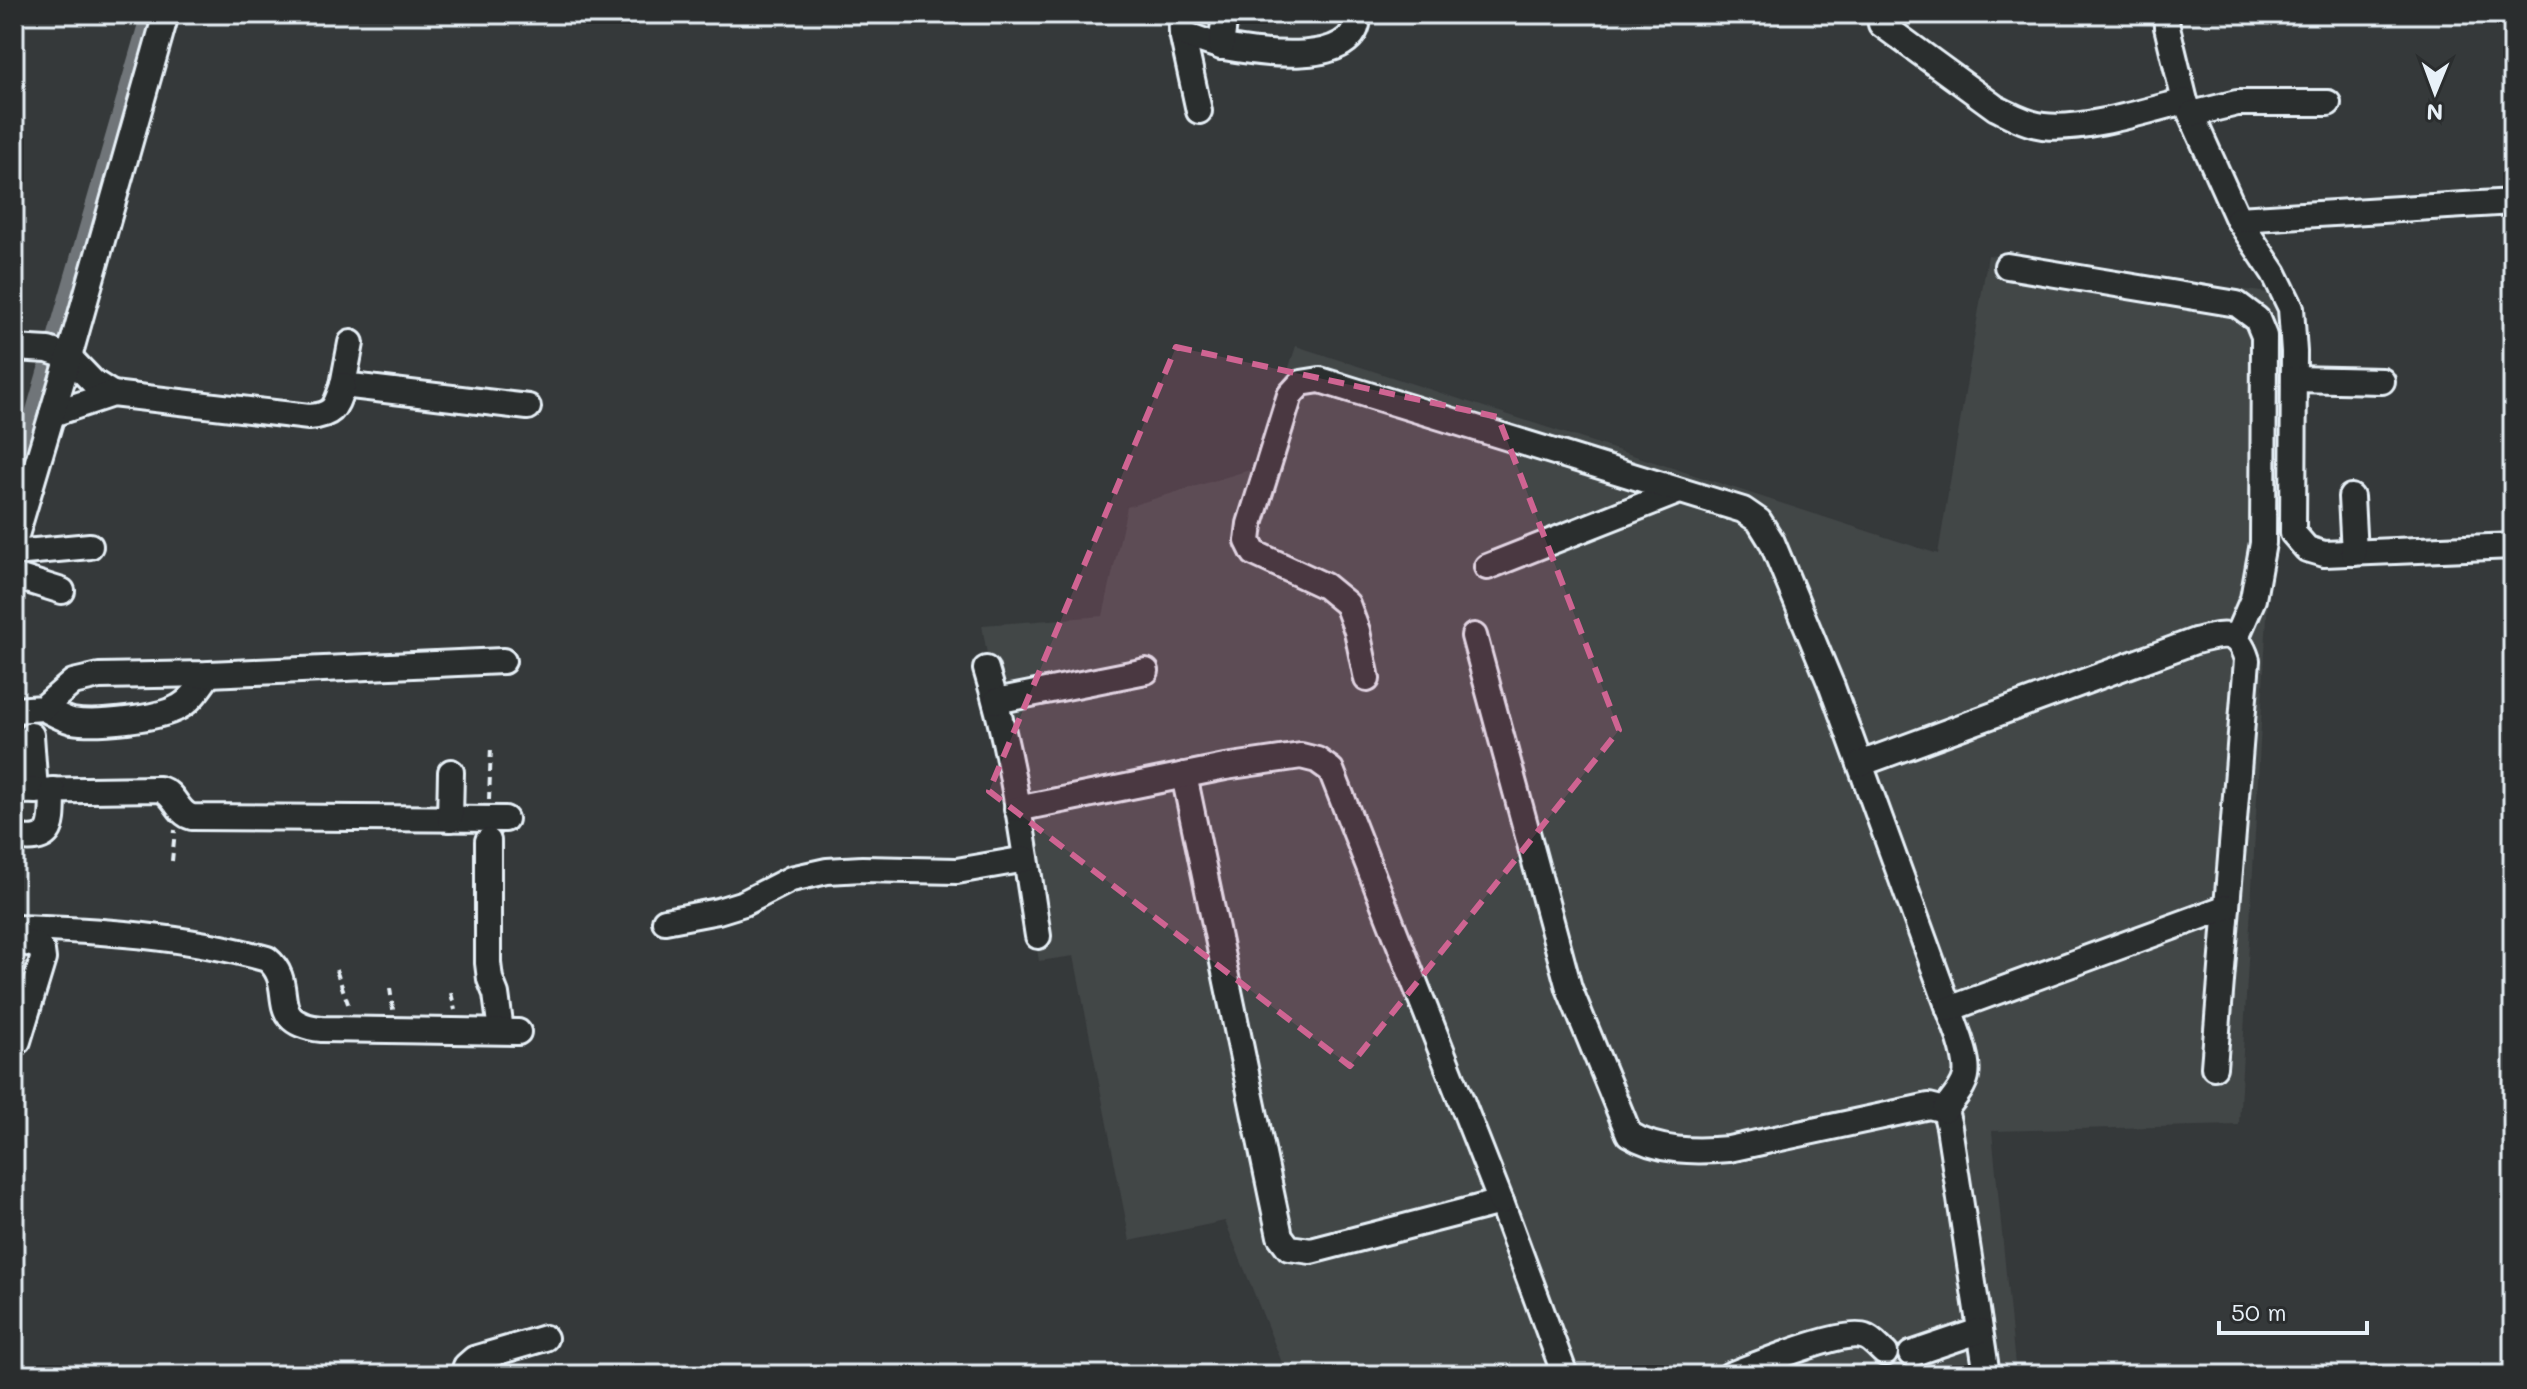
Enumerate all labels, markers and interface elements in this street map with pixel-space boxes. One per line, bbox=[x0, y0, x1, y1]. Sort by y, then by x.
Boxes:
north arrow bbox=[2395, 52, 2475, 132]
text: N bbox=[2426, 98, 2443, 127]
scale bar bbox=[2219, 1285, 2367, 1335]
text: 50 m bbox=[2231, 1296, 2287, 1327]

